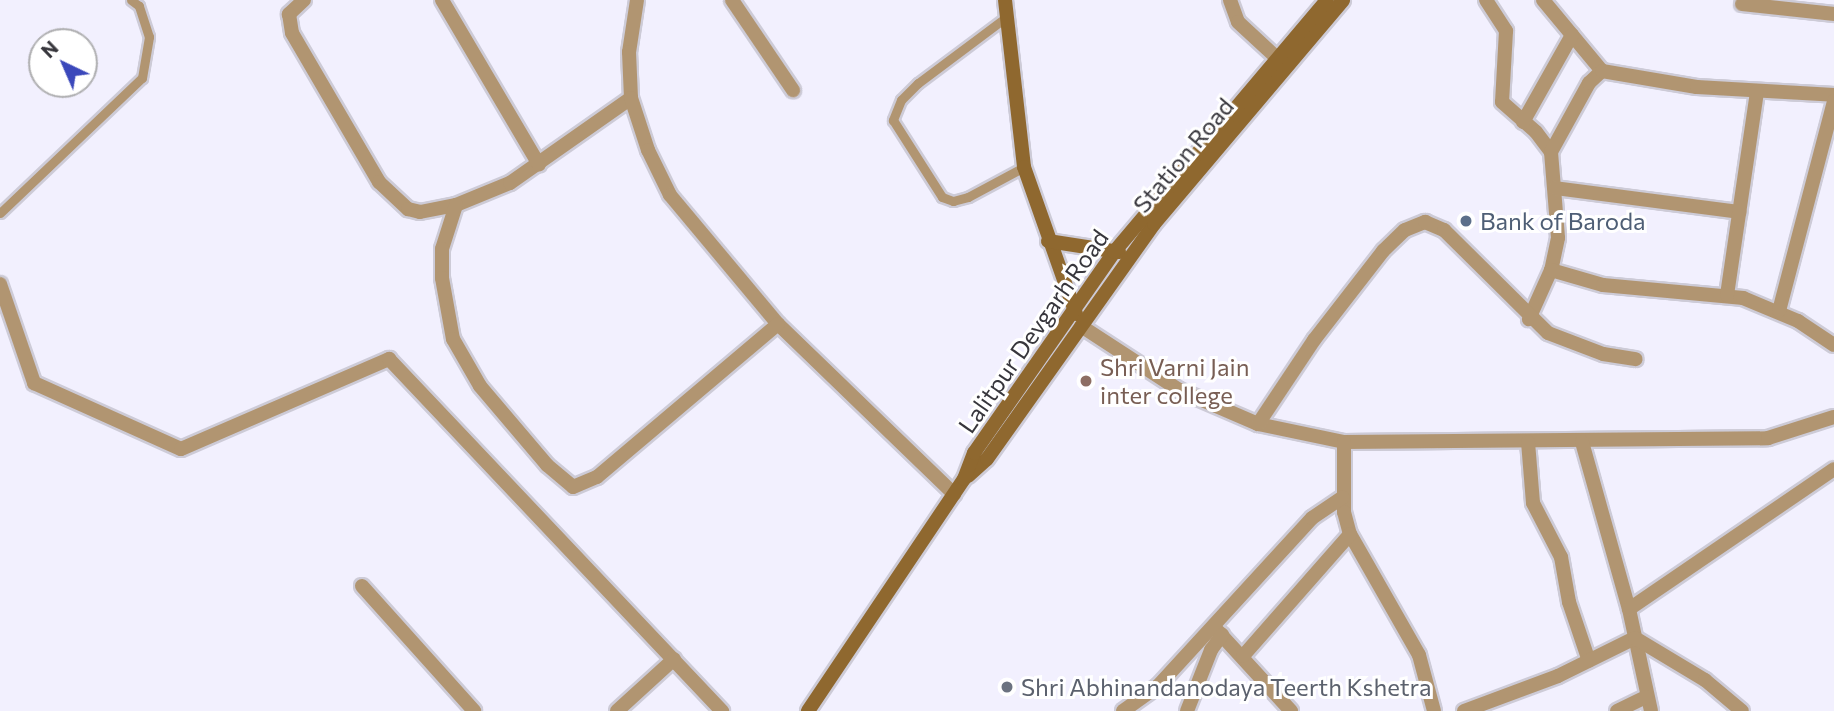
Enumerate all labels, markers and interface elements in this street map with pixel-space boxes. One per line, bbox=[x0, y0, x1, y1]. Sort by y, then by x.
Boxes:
north arrow bbox=[28, 28, 98, 98]
text: N bbox=[36, 36, 63, 62]
street label: Station Road bbox=[1127, 92, 1239, 218]
place label: Bank of Baroda bbox=[1480, 207, 1646, 235]
marker: Bank of Baroda bbox=[1458, 213, 1474, 229]
street label: Lalitpur Devgarh Road bbox=[952, 224, 1114, 438]
place label: Shri Varni Jain inter college bbox=[1100, 353, 1250, 409]
marker: Shri Varni Jain inter college bbox=[1078, 373, 1094, 389]
place label: Shri Abhinandanodaya Teerth Kshetra bbox=[1021, 673, 1432, 701]
marker: Shri Abhinandanodaya Teerth Kshetra bbox=[999, 679, 1015, 695]

